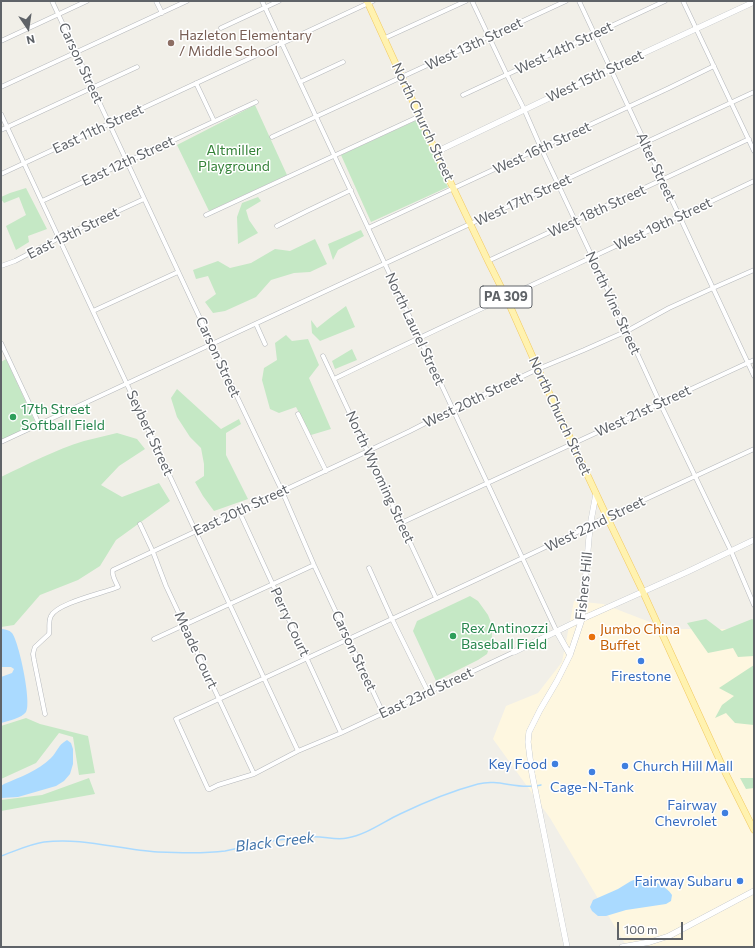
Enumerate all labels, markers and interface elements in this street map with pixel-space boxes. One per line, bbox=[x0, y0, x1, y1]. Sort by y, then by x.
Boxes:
north arrow bbox=[8, 8, 48, 48]
street label: West 13th Street bbox=[423, 14, 525, 74]
street label: West 14th Street bbox=[512, 18, 616, 78]
street label: Carson Street bbox=[55, 20, 107, 106]
place label: Hazleton Elementary / Middle School bbox=[179, 27, 312, 60]
text: N bbox=[25, 33, 36, 47]
marker: Hazleton Elementary / Middle School bbox=[166, 38, 176, 48]
street label: West 15th Street bbox=[544, 46, 646, 106]
street label: North Church Street bbox=[388, 60, 458, 184]
street label: East 11th Street bbox=[50, 101, 146, 157]
street label: West 16th Street bbox=[490, 118, 594, 178]
street label: Alter Street bbox=[633, 130, 679, 204]
street label: East 12th Street bbox=[79, 132, 177, 190]
park label: Altmiller Playground bbox=[198, 142, 270, 174]
street label: West 17th Street bbox=[472, 170, 574, 230]
street label: West 18th Street bbox=[545, 181, 649, 241]
street label: West 19th Street bbox=[611, 194, 715, 254]
street label: East 13th Street bbox=[24, 203, 122, 263]
street label: North Vine Street bbox=[582, 249, 644, 357]
street label: North Laurel Street bbox=[381, 270, 449, 388]
road number: PA 309 bbox=[480, 286, 532, 308]
street label: Carson Street bbox=[192, 314, 244, 400]
street label: North Church Street bbox=[525, 354, 595, 478]
street label: West 20th Street bbox=[421, 369, 525, 431]
street label: West 21st Street bbox=[593, 382, 693, 440]
street label: Seybert Street bbox=[123, 388, 177, 478]
place label: 17th Street Softball Field bbox=[21, 401, 105, 434]
street label: North Wyoming Street bbox=[342, 408, 418, 546]
marker: 17th Street Softball Field bbox=[8, 412, 18, 422]
street label: East 20th Street bbox=[191, 481, 291, 539]
street label: West 22nd Street bbox=[542, 492, 648, 556]
street label: Fishers Hill bbox=[572, 551, 596, 621]
street label: Perry Court bbox=[267, 585, 313, 659]
street label: Carson Street bbox=[328, 608, 380, 694]
street label: Meade Court bbox=[171, 609, 221, 691]
place label: Rex Antinozzi Baseball Field bbox=[461, 620, 548, 652]
place label: Jumbo China Buffet bbox=[600, 621, 680, 654]
marker: Rex Antinozzi Baseball Field bbox=[448, 631, 458, 641]
marker: Jumbo China Buffet bbox=[587, 632, 597, 642]
marker: Firestone bbox=[636, 656, 646, 666]
street label: East 23rd Street bbox=[376, 664, 476, 722]
place label: Firestone bbox=[611, 668, 671, 684]
place label: Key Food bbox=[488, 756, 547, 772]
place label: Church Hill Mall bbox=[633, 758, 733, 774]
marker: Key Food bbox=[550, 759, 560, 769]
marker: Church Hill Mall bbox=[620, 761, 630, 771]
marker: Cage-N-Tank bbox=[587, 767, 597, 777]
place label: Cage-N-Tank bbox=[550, 779, 634, 795]
place label: Fairway Chevrolet bbox=[655, 797, 717, 830]
marker: Fairway Chevrolet bbox=[720, 808, 730, 818]
water label: Black Creek bbox=[234, 828, 316, 856]
place label: Fairway Subaru bbox=[635, 873, 732, 889]
marker: Fairway Subaru bbox=[735, 876, 745, 886]
scale bar bbox=[619, 914, 685, 940]
text: 100 m bbox=[624, 922, 658, 936]

